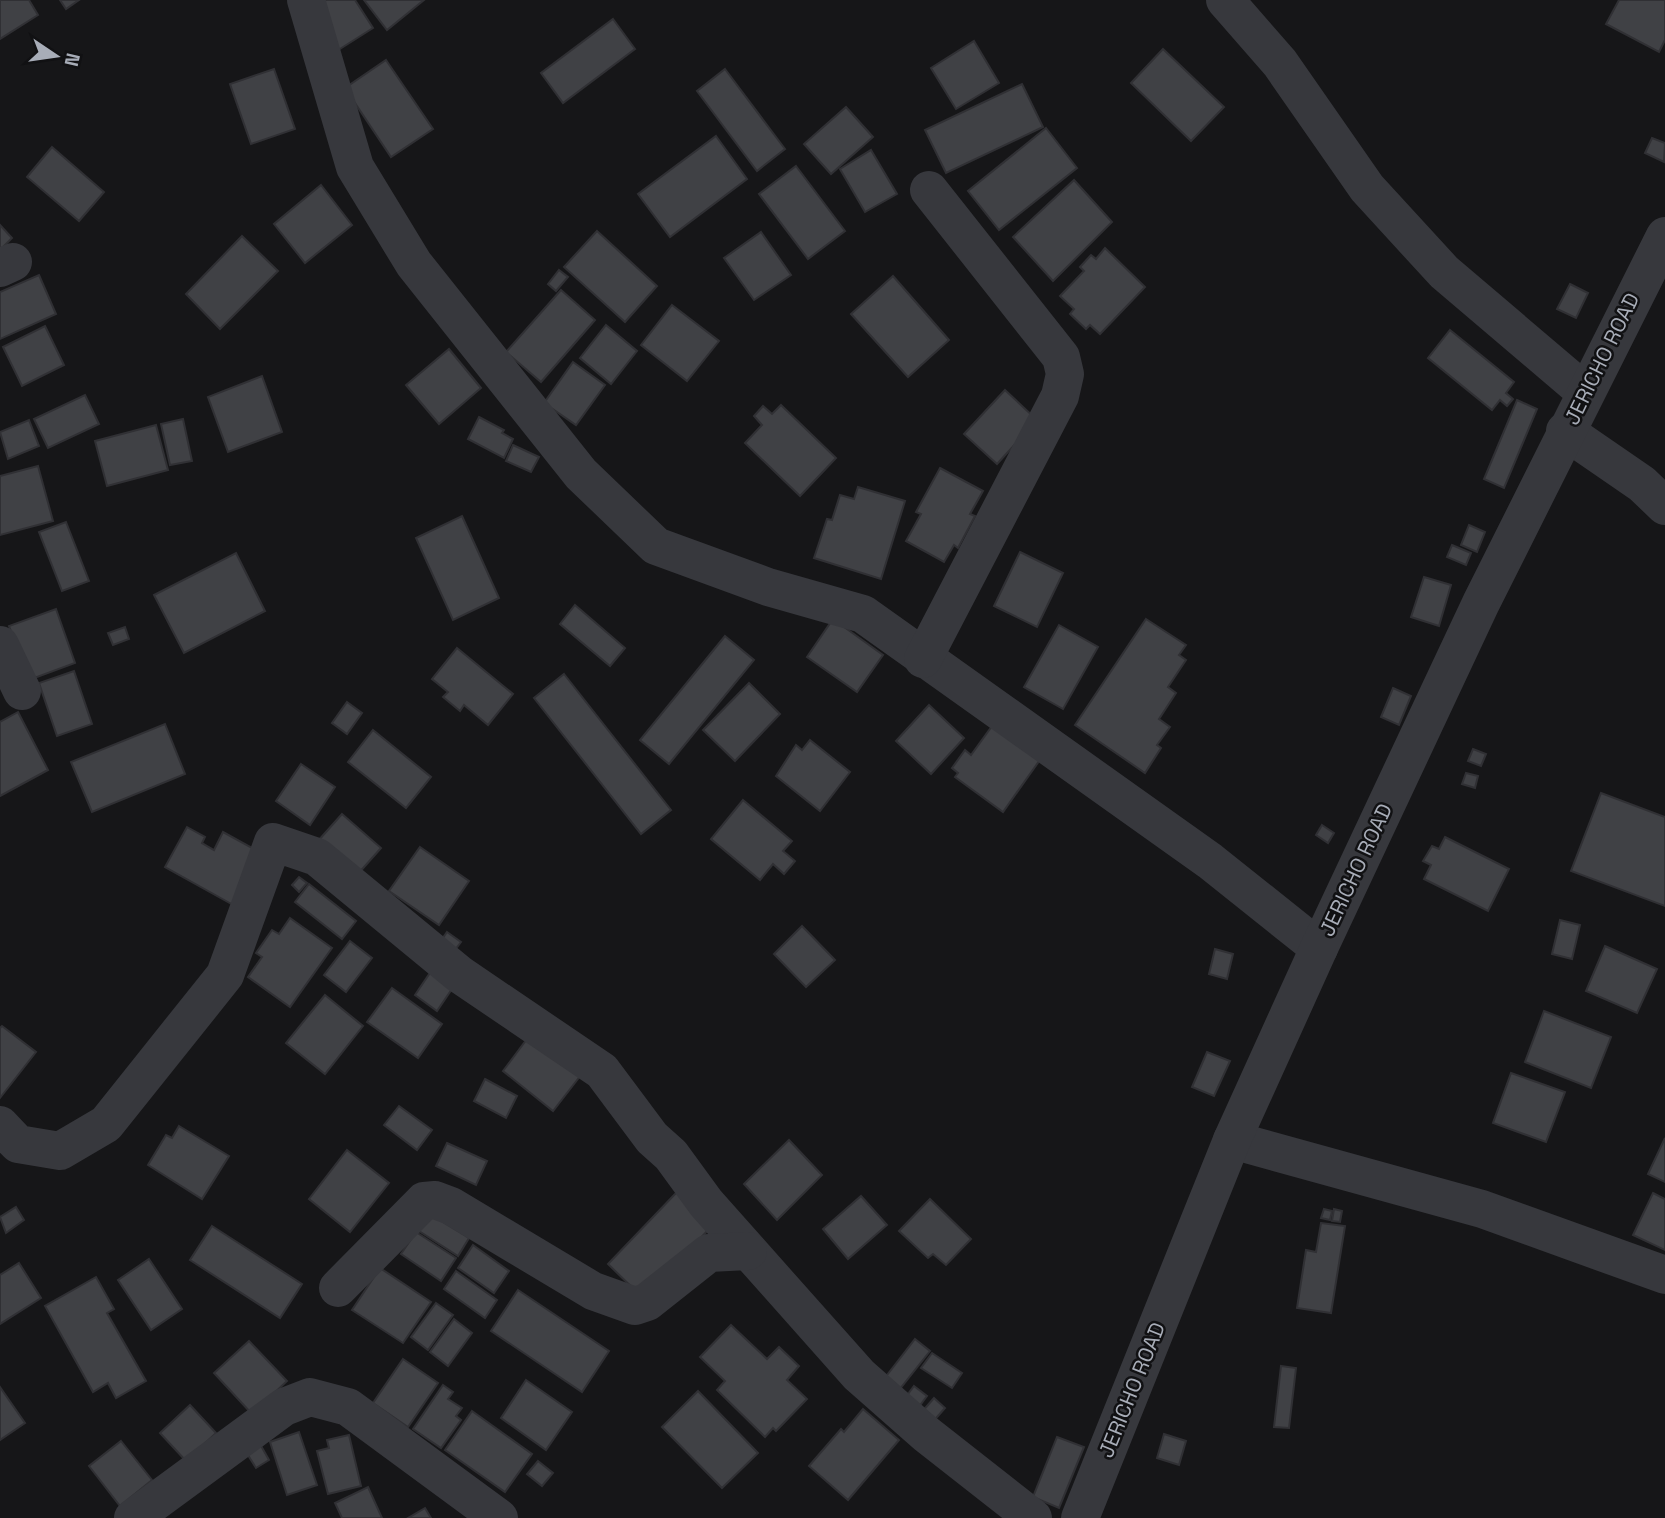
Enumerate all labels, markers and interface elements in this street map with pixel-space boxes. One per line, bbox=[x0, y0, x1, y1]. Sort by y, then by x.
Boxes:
north arrow bbox=[21, 21, 91, 91]
text: N bbox=[58, 51, 86, 69]
street label: JERICHO ROAD bbox=[1558, 288, 1645, 429]
street label: JERICHO ROAD bbox=[1313, 799, 1398, 941]
street label: JERICHO ROAD bbox=[1092, 1318, 1171, 1461]

